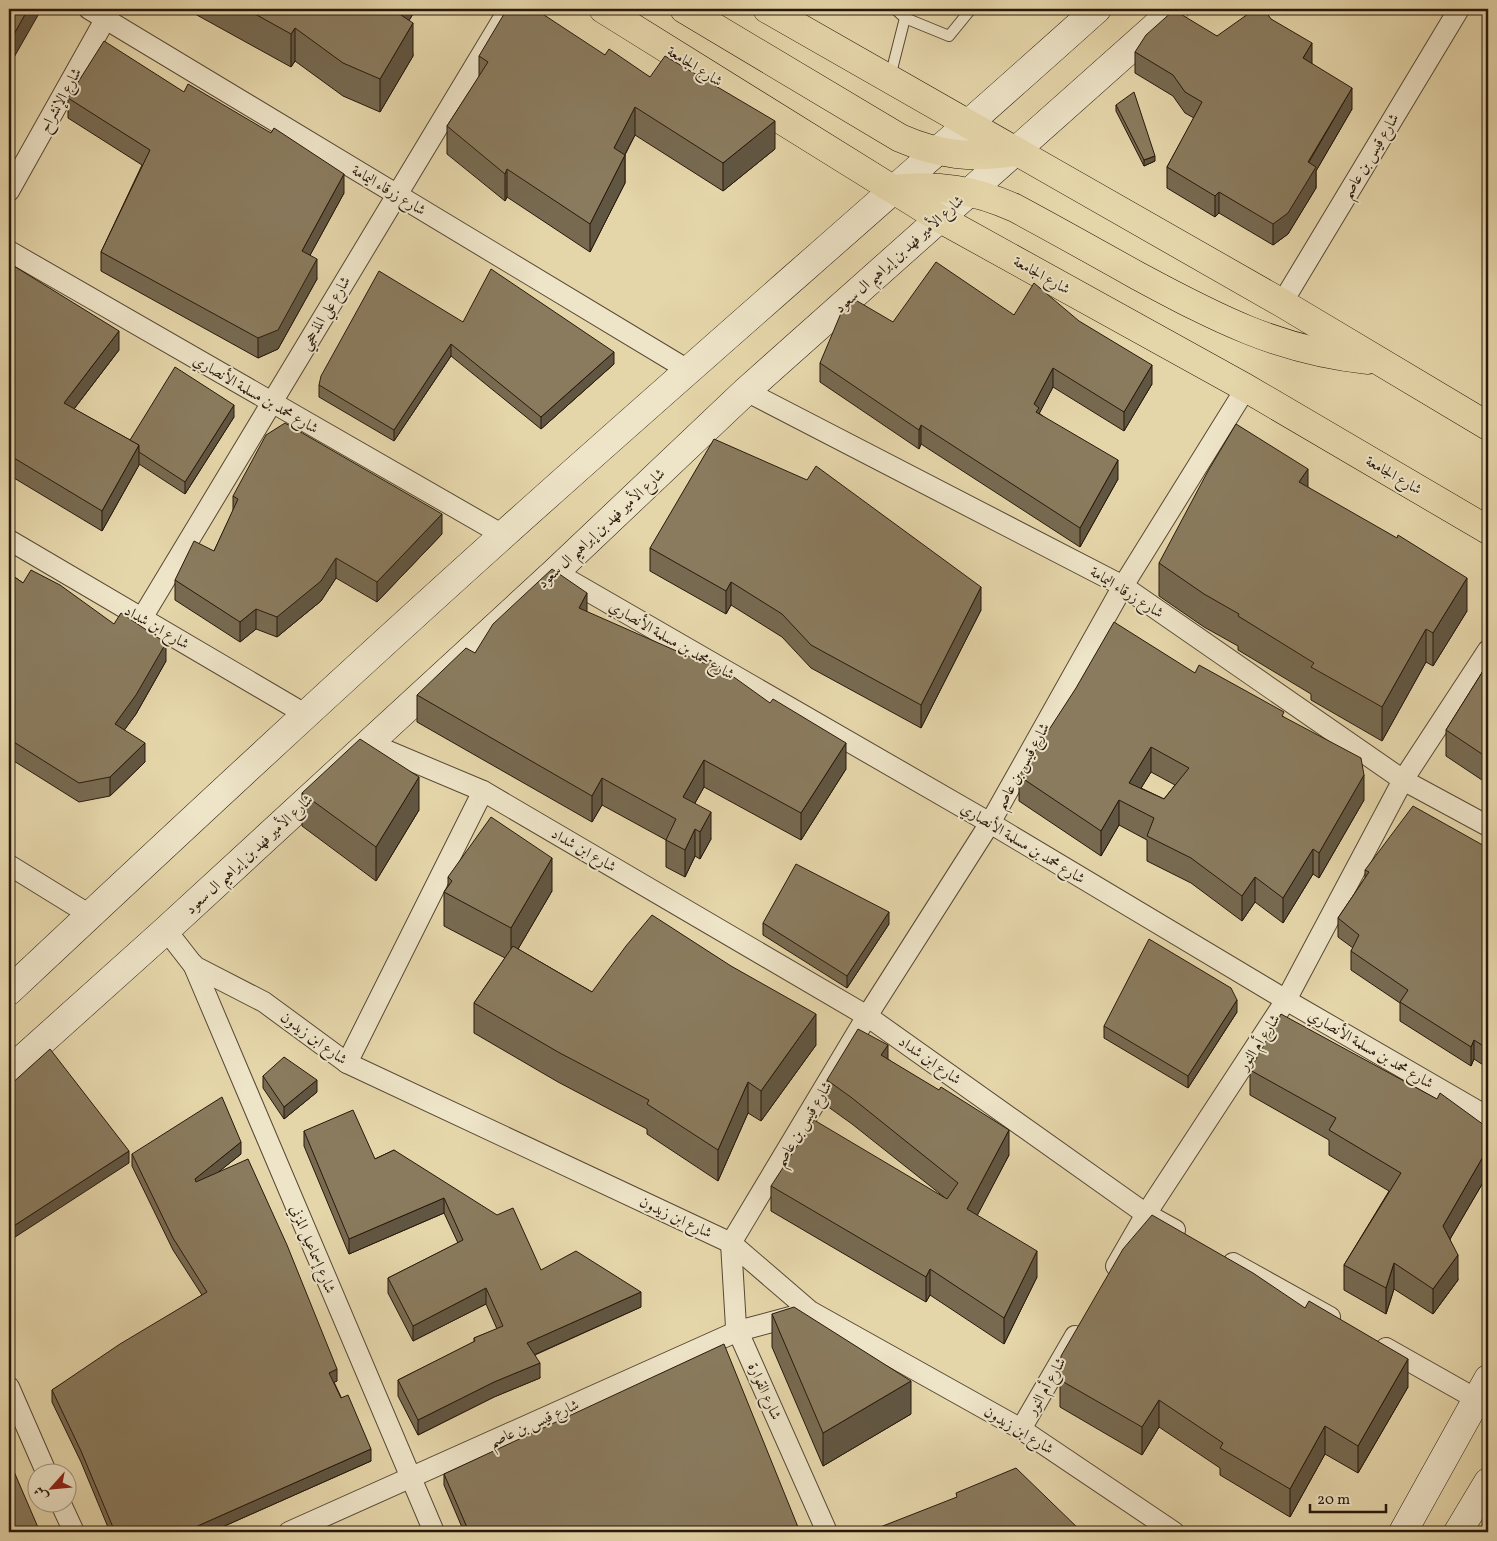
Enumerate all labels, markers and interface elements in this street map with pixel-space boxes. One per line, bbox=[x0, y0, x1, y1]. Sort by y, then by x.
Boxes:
street label: شارع الجامعة bbox=[662, 42, 726, 94]
street label: شارع الإنشراح bbox=[35, 65, 89, 137]
street label: شارع قيس بن عاصم bbox=[1337, 110, 1408, 205]
street label: شارع زرقاء اليمامة bbox=[347, 161, 429, 223]
street label: شارع الأمير فهد بن إبراهيم ال سعود bbox=[829, 190, 971, 321]
street label: شارع الجامعة bbox=[1008, 252, 1074, 301]
street label: شارع علي المذحجي bbox=[296, 273, 358, 356]
street label: شارع محمد بن مسلمة الأنصاري bbox=[188, 349, 323, 441]
street label: شارع الجامعة bbox=[1361, 452, 1425, 502]
street label: شارع الأمير فهد بن إبراهيم ال سعود bbox=[532, 463, 673, 596]
street label: شارع زرقاء اليمامة bbox=[1085, 562, 1167, 625]
street label: شارع محمد بن مسلمة الأنصاري bbox=[604, 595, 739, 687]
street label: شارع ابن شداد bbox=[119, 601, 193, 656]
street label: شارع قيس بن عاصم bbox=[991, 720, 1058, 815]
street label: شارع الأمير فهد بن إبراهيم ال سعود bbox=[180, 789, 321, 922]
street label: شارع محمد بن مسلمة الأنصاري bbox=[956, 797, 1089, 891]
street label: شارع ابن شداد bbox=[546, 824, 620, 879]
street label: شارع محمد بن مسلمة الأنصاري bbox=[1303, 1004, 1438, 1096]
street label: شارع ابن زيدون bbox=[275, 1008, 351, 1071]
street label: شارع أم النور bbox=[1232, 1010, 1287, 1077]
street label: شارع ابن شداد bbox=[893, 1032, 965, 1091]
street label: شارع قيس بن عاصم bbox=[770, 1078, 841, 1173]
street label: شارع ابن زيدون bbox=[635, 1192, 715, 1245]
street label: شارع إسماعيل المزني bbox=[283, 1202, 340, 1298]
street label: شارع أم النور bbox=[1020, 1353, 1073, 1422]
street label: شارع القوارة bbox=[741, 1360, 786, 1424]
street label: شارع قيس بن عاصم bbox=[486, 1395, 584, 1456]
street label: شارع ابن زيدون bbox=[979, 1402, 1057, 1461]
north arrow bbox=[28, 1464, 78, 1514]
scale bar bbox=[1310, 1481, 1386, 1513]
text: ش bbox=[30, 1483, 53, 1504]
text: 20 m bbox=[1317, 1490, 1350, 1511]

